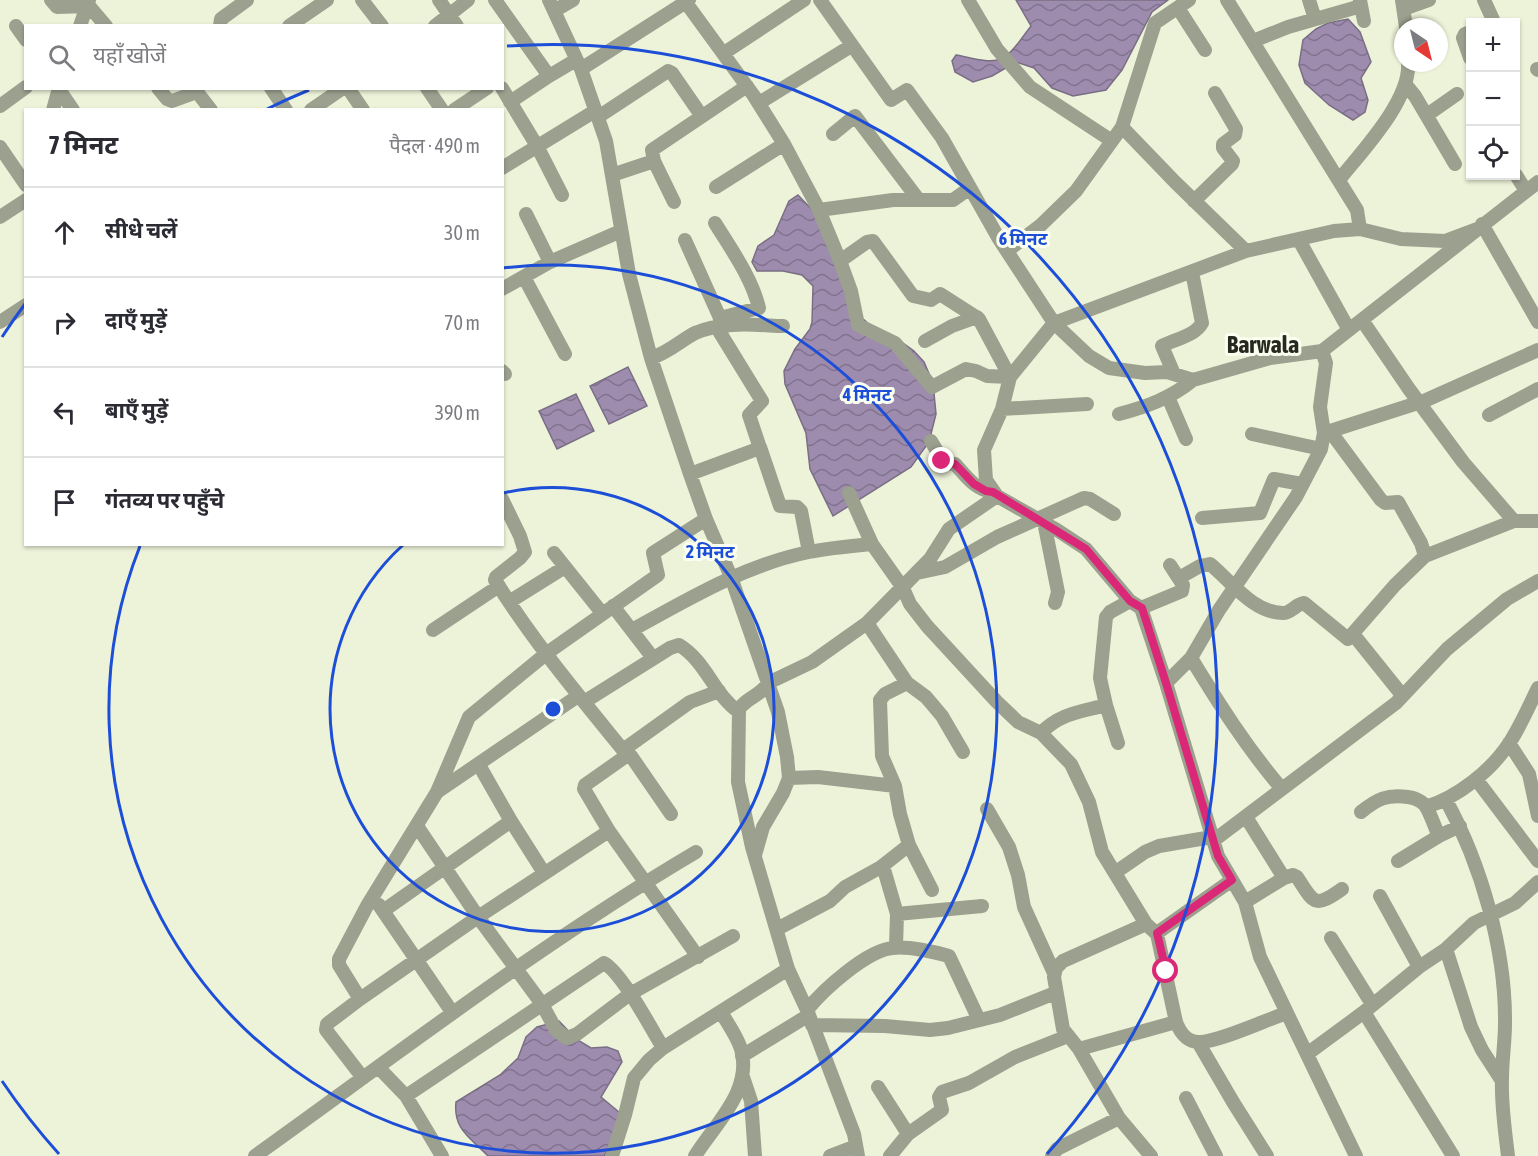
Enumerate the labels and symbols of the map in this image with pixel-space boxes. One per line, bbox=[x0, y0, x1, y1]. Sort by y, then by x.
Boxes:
north arrow bbox=[1394, 18, 1448, 72]
text: 6 मिनट bbox=[999, 228, 1048, 249]
district label: Barwala bbox=[1227, 331, 1299, 358]
text: 4 मिनट bbox=[842, 384, 892, 405]
route end bbox=[928, 447, 954, 473]
text: 2 मिनट bbox=[686, 541, 735, 562]
centre of rings bbox=[543, 699, 563, 719]
route start bbox=[1152, 957, 1178, 983]

